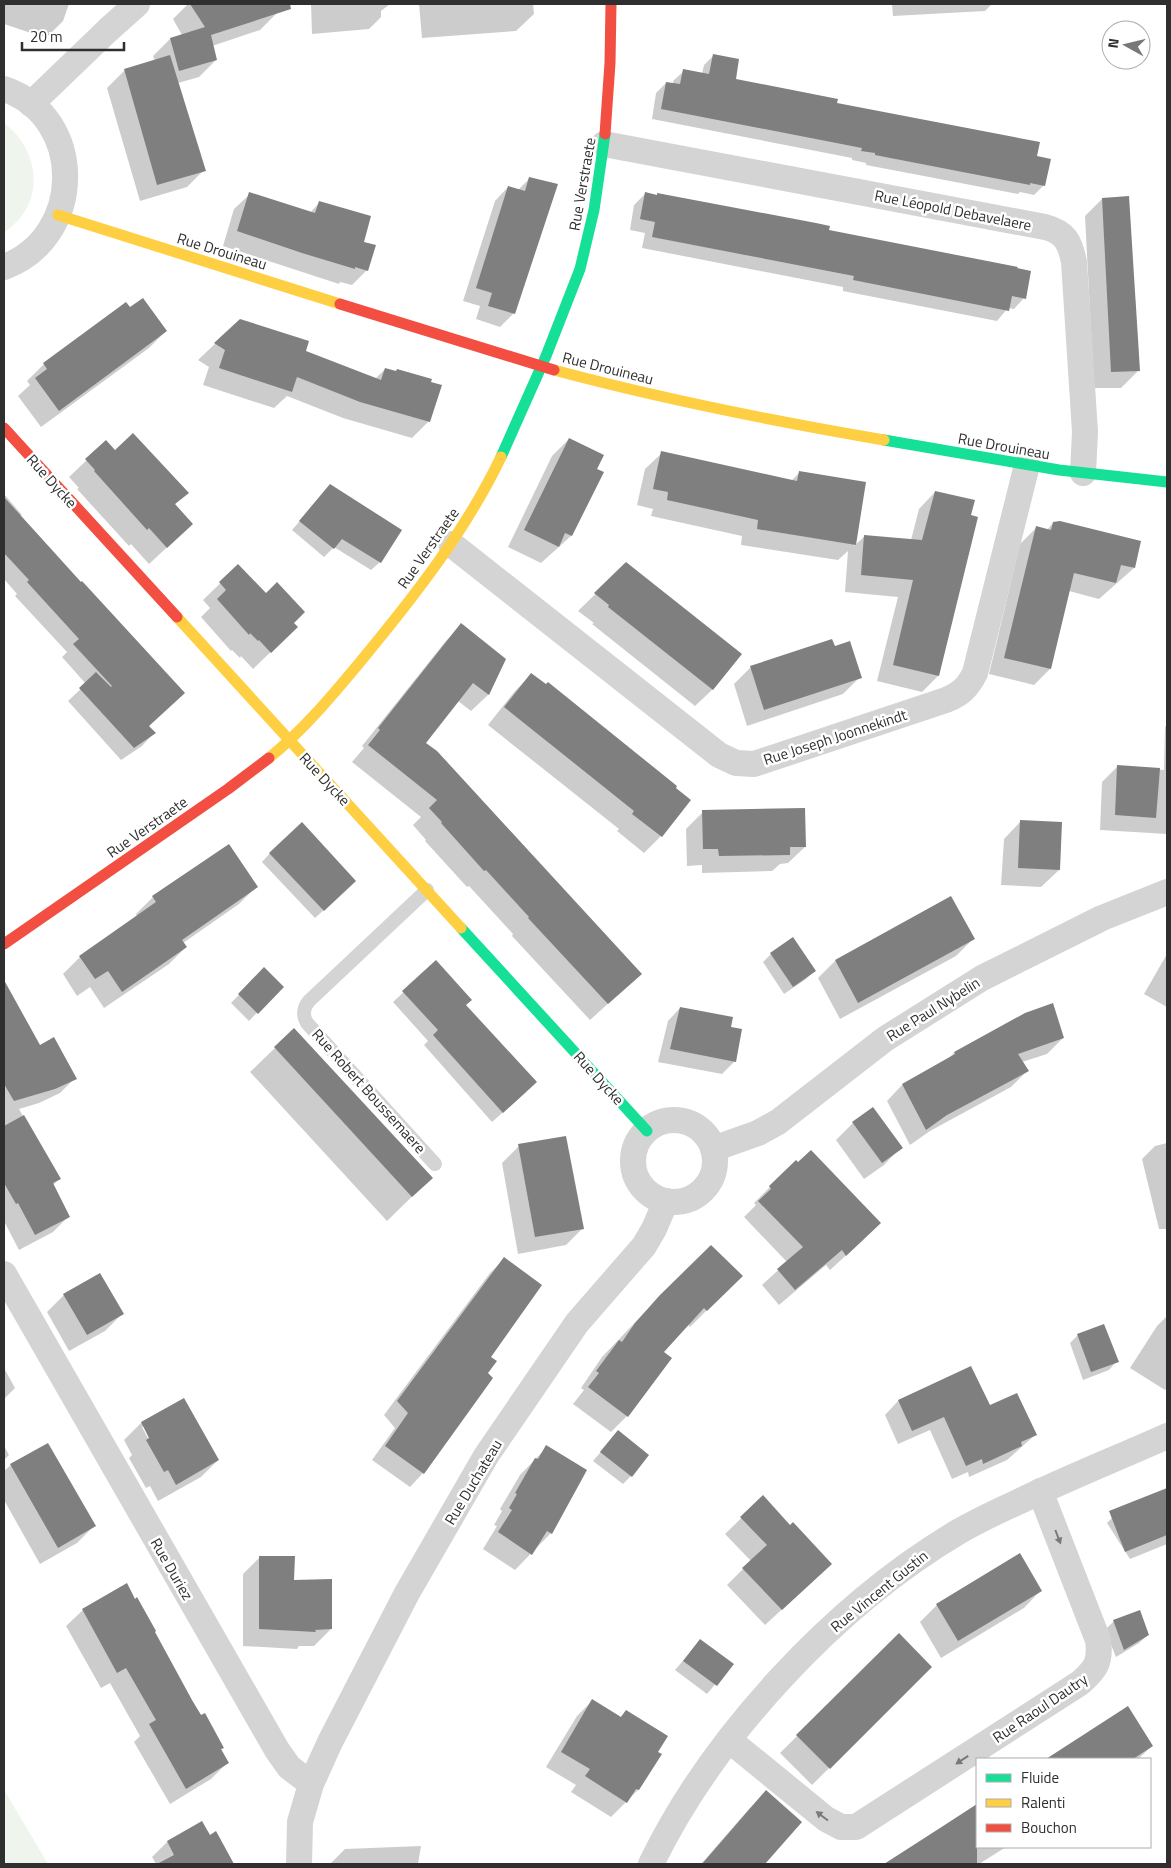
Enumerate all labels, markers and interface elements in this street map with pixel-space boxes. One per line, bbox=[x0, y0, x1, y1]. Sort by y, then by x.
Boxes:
scale bar bbox=[22, 20, 125, 52]
north arrow bbox=[1101, 20, 1151, 70]
text: 20 m bbox=[30, 25, 63, 48]
text: N bbox=[1102, 37, 1124, 49]
street label: Rue Verstraete bbox=[562, 136, 602, 232]
street label: Rue Léopold Debavelaere bbox=[872, 183, 1034, 237]
street label: Rue Drouineau bbox=[174, 226, 270, 276]
street label: Rue Drouineau bbox=[560, 346, 656, 390]
street label: Rue Drouineau bbox=[956, 427, 1052, 465]
street label: Rue Dycke bbox=[21, 449, 83, 513]
street label: Rue Verstraete bbox=[392, 503, 464, 593]
street label: Rue Joseph Joonnekindt bbox=[760, 703, 910, 771]
street label: Rue Dycke bbox=[294, 747, 356, 811]
street label: Rue Verstraete bbox=[102, 791, 192, 863]
street label: Rue Paul Nybelin bbox=[882, 971, 984, 1047]
street label: Rue Robert Boussemaere bbox=[307, 1023, 431, 1159]
street label: Rue Dycke bbox=[568, 1046, 630, 1110]
street label: Rue Duchateau bbox=[438, 1435, 508, 1529]
one-way arrow bbox=[1054, 1530, 1062, 1545]
street label: Rue Duriez bbox=[145, 1534, 199, 1605]
street label: Rue Vincent Gustin bbox=[825, 1544, 933, 1638]
street label: Rue Raoul Dautry bbox=[988, 1668, 1092, 1748]
one-way arrow bbox=[955, 1755, 968, 1765]
legend bbox=[976, 1758, 1151, 1848]
text: Fluide bbox=[1021, 1766, 1059, 1789]
text: Ralenti bbox=[1021, 1791, 1065, 1814]
one-way arrow bbox=[816, 1810, 829, 1821]
text: Bouchon bbox=[1021, 1816, 1077, 1839]

